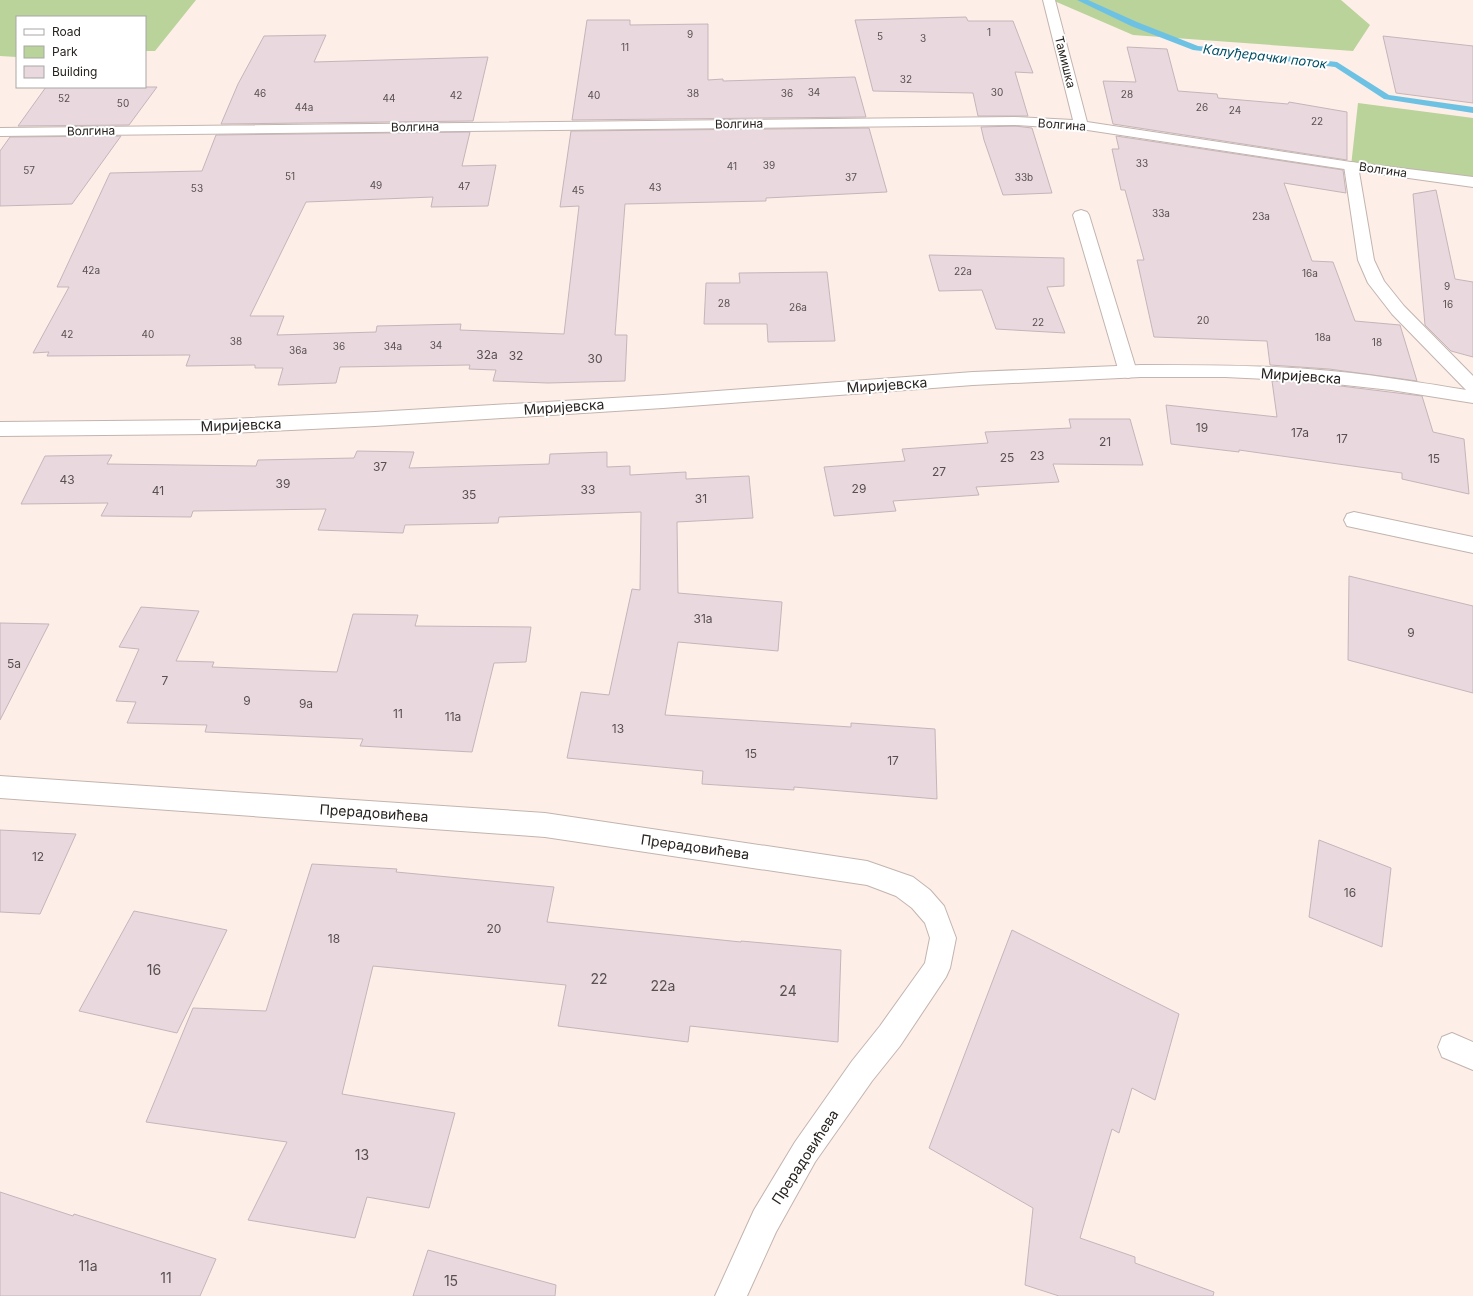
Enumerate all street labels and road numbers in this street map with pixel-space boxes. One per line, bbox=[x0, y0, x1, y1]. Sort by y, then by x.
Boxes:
street label: Тамишка bbox=[1052, 34, 1079, 89]
street label: Волгина bbox=[1037, 115, 1087, 134]
street label: Волгина bbox=[715, 116, 763, 131]
street label: Волгина bbox=[391, 119, 439, 134]
street label: Волгина bbox=[67, 123, 115, 138]
street label: Волгина bbox=[1358, 159, 1408, 180]
street label: Миријевска bbox=[1260, 364, 1342, 387]
street label: Миријевска bbox=[846, 373, 928, 396]
street label: Миријевска bbox=[523, 395, 605, 418]
street label: Миријевска bbox=[200, 415, 282, 434]
street label: Прерадовићева bbox=[319, 800, 429, 825]
street label: Прерадовићева bbox=[640, 830, 750, 863]
street label: Прерадовићева bbox=[768, 1106, 841, 1207]

